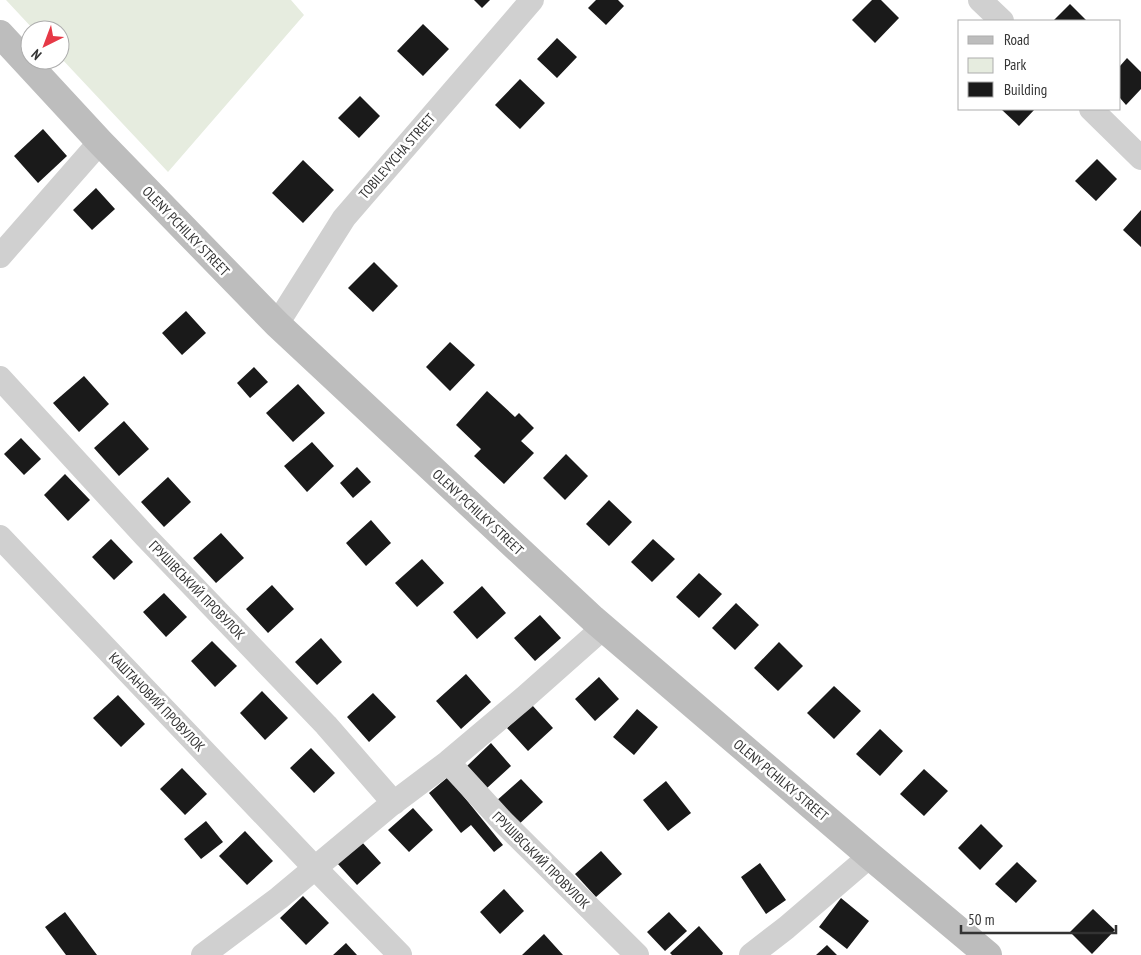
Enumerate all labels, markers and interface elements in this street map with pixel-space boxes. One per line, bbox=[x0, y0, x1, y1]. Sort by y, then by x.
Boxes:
north arrow bbox=[20, 20, 70, 70]
legend bbox=[958, 20, 1121, 110]
text: Road bbox=[1004, 30, 1030, 49]
text: N bbox=[27, 45, 45, 64]
text: Park bbox=[1004, 55, 1026, 74]
text: Building bbox=[1004, 80, 1047, 99]
street label: TOBILEVYCHA STREET bbox=[355, 109, 440, 203]
street label: OLENY PCHILKY STREET bbox=[139, 182, 234, 280]
street label: OLENY PCHILKY STREET bbox=[429, 465, 528, 559]
street label: ГРУШІВСЬКИЙ ПРОВУЛОК bbox=[145, 537, 249, 643]
street label: КАШТАНОВИЙ ПРОВУЛОК bbox=[105, 649, 209, 755]
street label: OLENY PCHILKY STREET bbox=[730, 735, 833, 825]
street label: ГРУШІВСЬКИЙ ПРОВУЛОК bbox=[489, 808, 594, 913]
scale bar bbox=[961, 902, 1116, 934]
text: 50 m bbox=[968, 910, 994, 929]

